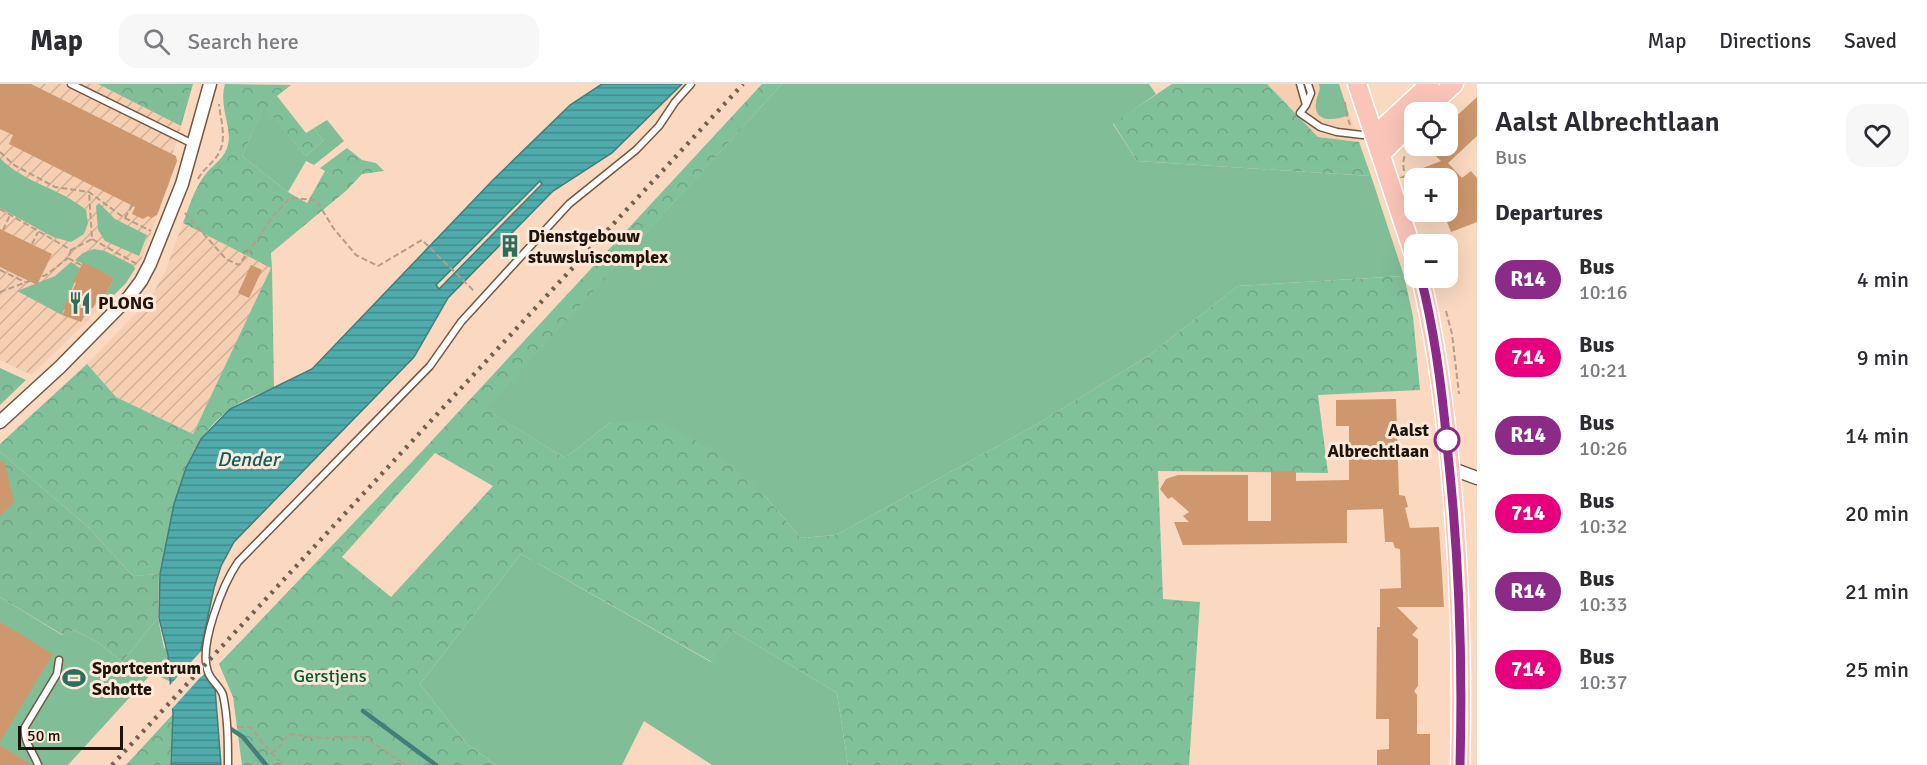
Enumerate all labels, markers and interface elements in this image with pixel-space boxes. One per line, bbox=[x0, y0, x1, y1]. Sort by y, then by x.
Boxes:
search box bbox=[119, 14, 539, 68]
text: Map bbox=[30, 24, 83, 58]
icon: search bbox=[140, 25, 173, 58]
text: Search here bbox=[188, 28, 299, 55]
text: Map bbox=[1648, 28, 1686, 54]
text: Directions bbox=[1719, 28, 1811, 54]
text: Saved bbox=[1844, 28, 1897, 54]
map controls bbox=[1404, 102, 1458, 288]
button: locate bbox=[1404, 102, 1458, 156]
button: heart bbox=[1846, 104, 1909, 167]
text: Aalst Albrechtlaan bbox=[1495, 105, 1720, 139]
text: Bus bbox=[1495, 145, 1527, 170]
button: + bbox=[1404, 168, 1458, 222]
text: Departures bbox=[1495, 199, 1603, 226]
place label: Dienstgebouw stuwsluiscomplex bbox=[528, 225, 668, 268]
building icon: Dienstgebouw stuwsluiscomplex bbox=[497, 233, 523, 259]
button: − bbox=[1404, 234, 1458, 288]
text: Bus bbox=[1579, 253, 1614, 280]
text: R14 bbox=[1510, 266, 1546, 292]
text: 4 min bbox=[1857, 266, 1909, 293]
text: 10:16 bbox=[1579, 280, 1628, 305]
restaurant icon: PLONG bbox=[67, 290, 93, 316]
place label: PLONG bbox=[98, 292, 154, 314]
text: Bus bbox=[1579, 331, 1614, 358]
text: 714 bbox=[1511, 344, 1545, 370]
text: 9 min bbox=[1857, 344, 1909, 371]
text: 10:21 bbox=[1579, 358, 1628, 383]
text: Bus bbox=[1579, 409, 1614, 436]
place label: Aalst Albrechtlaan bbox=[1328, 419, 1429, 462]
text: R14 bbox=[1510, 422, 1546, 448]
text: 14 min bbox=[1845, 422, 1909, 449]
marker: Aalst Albrechtlaan bbox=[1434, 427, 1460, 453]
text: 10:26 bbox=[1579, 436, 1628, 461]
water label: Dender bbox=[217, 447, 282, 472]
text: Bus bbox=[1579, 487, 1614, 514]
text: 714 bbox=[1511, 500, 1545, 526]
text: 20 min bbox=[1845, 500, 1909, 527]
text: 10:32 bbox=[1579, 514, 1628, 539]
text: Bus bbox=[1579, 565, 1614, 592]
text: R14 bbox=[1510, 578, 1546, 604]
text: 21 min bbox=[1845, 578, 1909, 605]
text: 10:33 bbox=[1579, 592, 1628, 617]
text: Bus bbox=[1579, 643, 1614, 670]
text: 714 bbox=[1511, 656, 1545, 682]
text: 25 min bbox=[1845, 656, 1909, 683]
place label: Sportcentrum Schotte bbox=[92, 657, 201, 700]
sports icon: Sportcentrum Schotte bbox=[61, 665, 87, 691]
park label: Gerstjens bbox=[293, 665, 367, 687]
text: 10:37 bbox=[1579, 670, 1628, 695]
scale bar bbox=[18, 723, 123, 750]
text: 50 m bbox=[27, 726, 61, 746]

